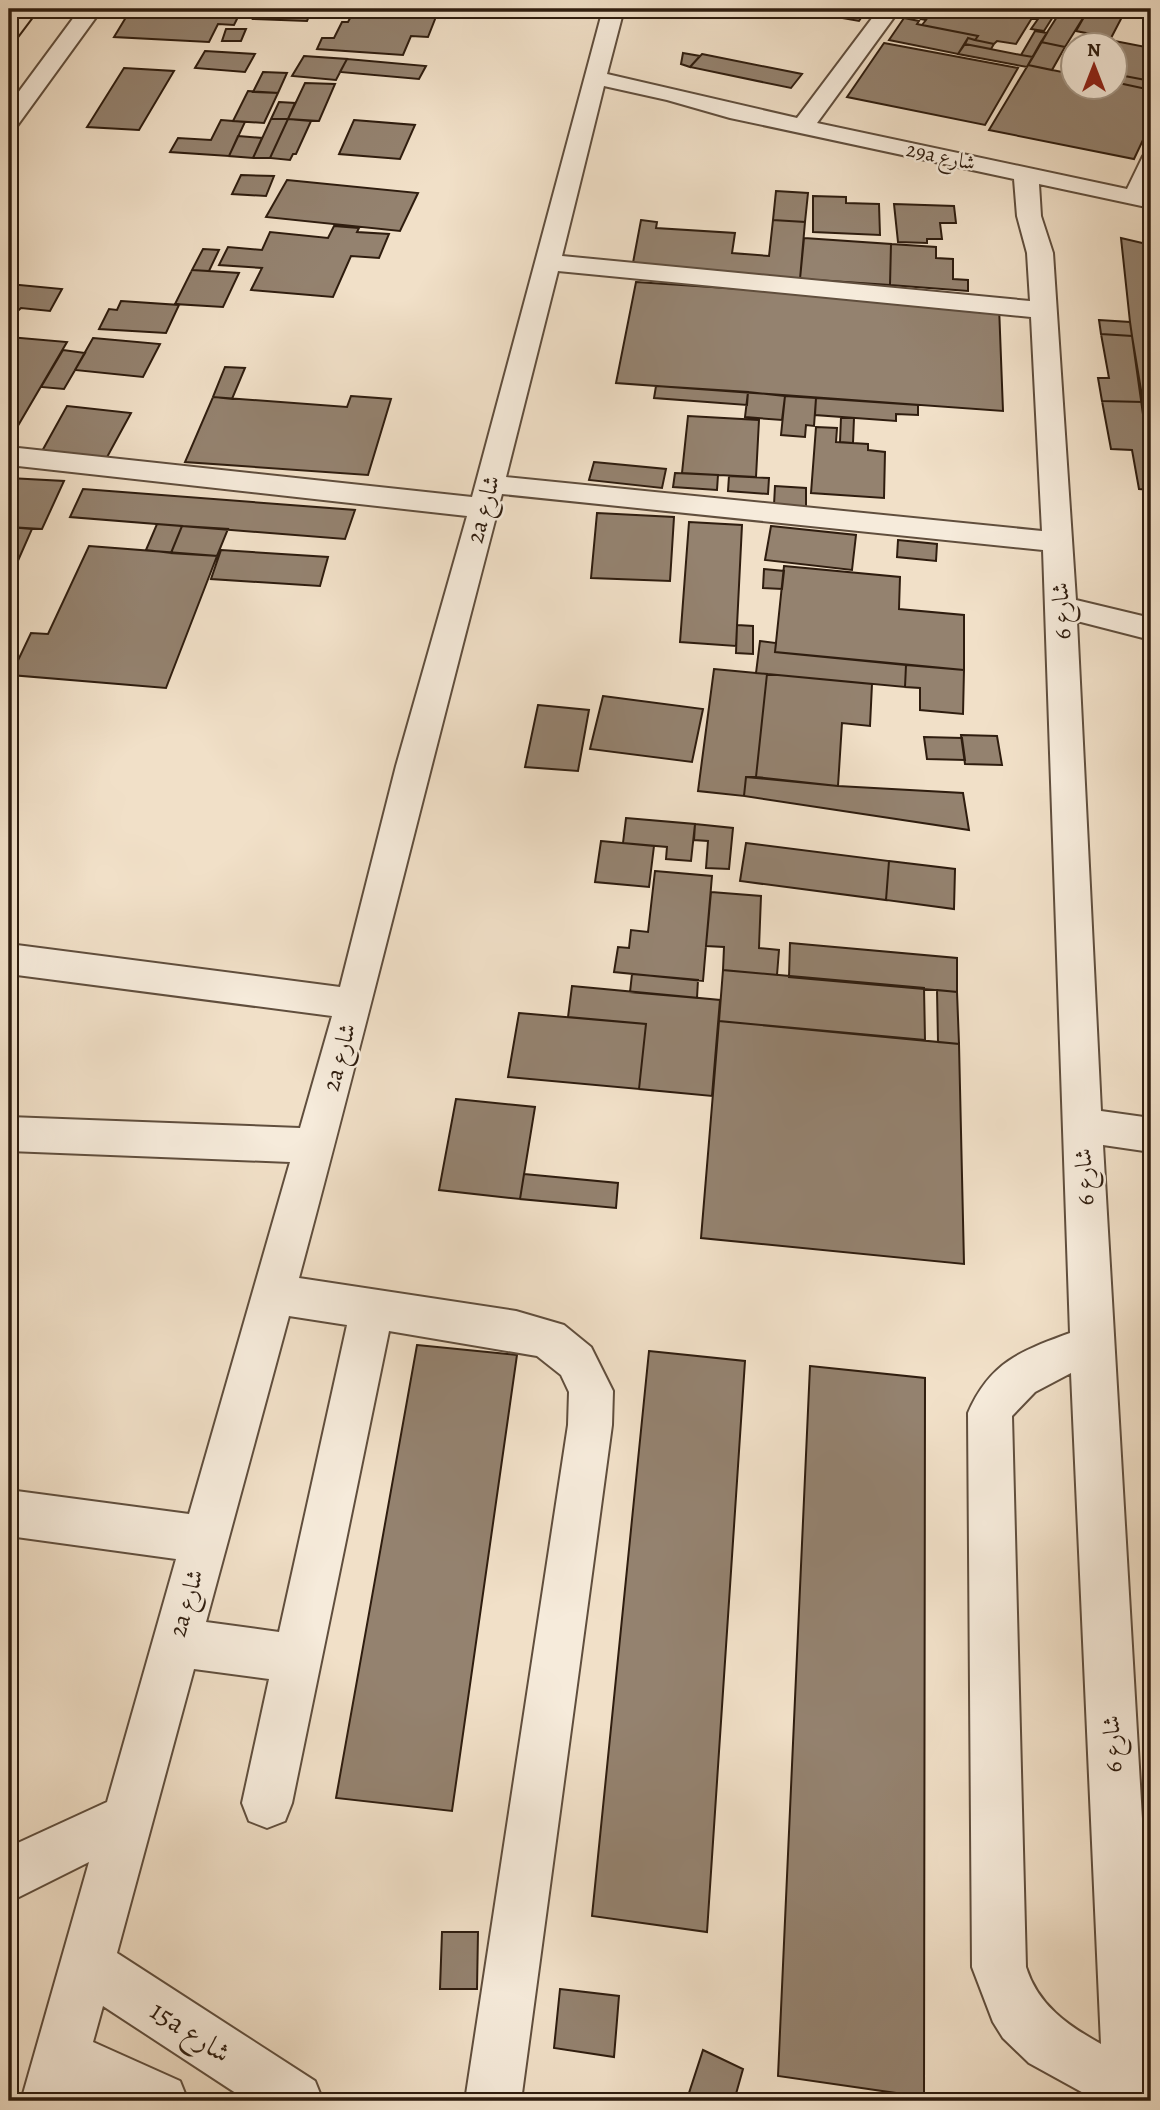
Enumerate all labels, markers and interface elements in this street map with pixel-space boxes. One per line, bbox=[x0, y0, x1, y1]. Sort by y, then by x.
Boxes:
north arrow bbox=[1058, 32, 1128, 102]
text: N bbox=[1087, 37, 1101, 63]
street label: 29a شارع bbox=[903, 135, 978, 181]
street label: 2a شارع bbox=[459, 472, 511, 548]
street label: شارع 6 bbox=[1044, 581, 1082, 641]
street label: 2a شارع bbox=[315, 1020, 367, 1096]
street label: شارع 6 bbox=[1067, 1147, 1105, 1207]
street label: 2a شارع bbox=[161, 1565, 215, 1642]
street label: شارع 6 bbox=[1095, 1714, 1133, 1774]
street label: 15a شارع bbox=[141, 1992, 238, 2075]

